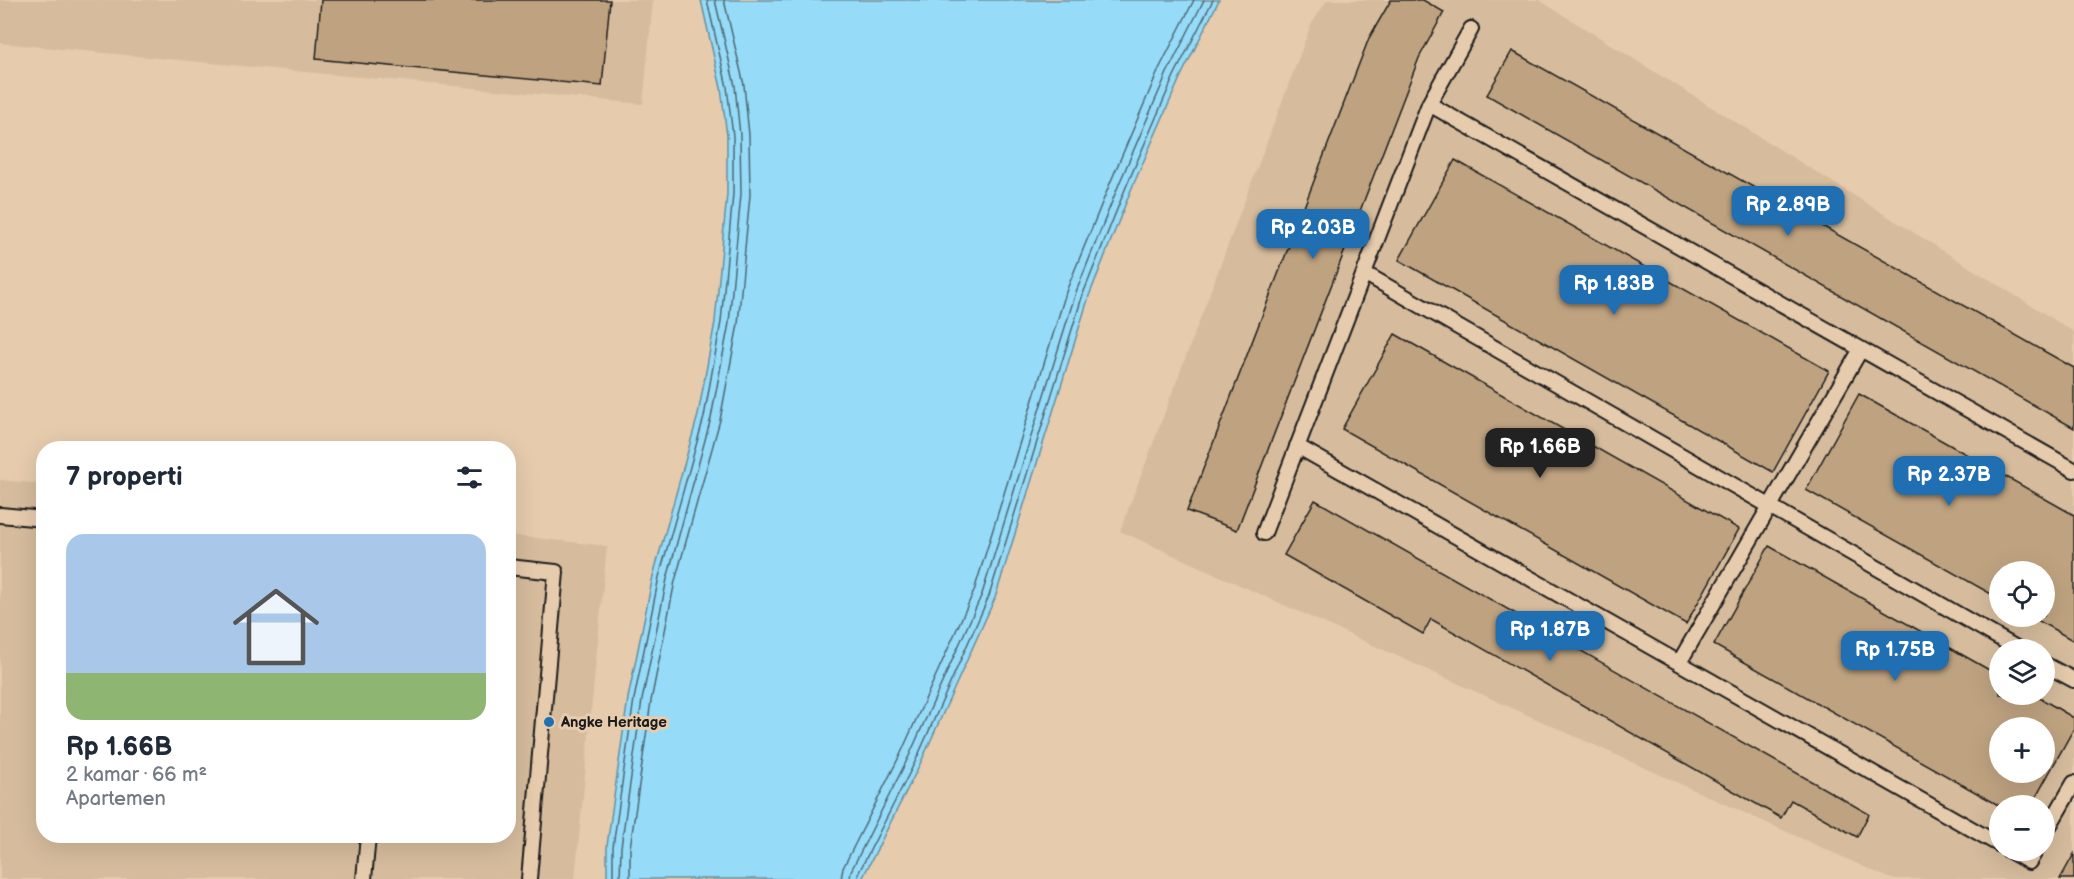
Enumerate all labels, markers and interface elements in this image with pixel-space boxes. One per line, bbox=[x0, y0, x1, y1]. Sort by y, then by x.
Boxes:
pin: Rp 2.89B bbox=[1726, 186, 1850, 237]
text: Rp 2.89B bbox=[1746, 193, 1830, 217]
pin: Rp 2.03B bbox=[1251, 209, 1375, 260]
text: Rp 2.03B bbox=[1270, 216, 1356, 240]
pin: Rp 1.83B bbox=[1552, 265, 1676, 316]
text: Rp 1.83B bbox=[1573, 272, 1655, 296]
pin: Rp 1.66B bbox=[1478, 428, 1602, 479]
text: Rp 1.66B bbox=[1499, 435, 1581, 459]
pin: Rp 2.37B bbox=[1887, 456, 2011, 507]
icon: filters bbox=[453, 461, 486, 494]
text: 7 properti bbox=[66, 462, 183, 493]
text: Rp 2.37B bbox=[1907, 463, 1991, 487]
map controls bbox=[1989, 561, 2055, 861]
button: locate bbox=[1989, 561, 2055, 627]
icon: home bbox=[222, 573, 330, 681]
pin: Rp 1.87B bbox=[1488, 611, 1612, 662]
text: Rp 1.87B bbox=[1510, 618, 1590, 642]
pin: Rp 1.75B bbox=[1833, 631, 1957, 682]
text: Rp 1.75B bbox=[1855, 638, 1935, 662]
button: layers bbox=[1989, 639, 2055, 705]
place label: Angke Heritage bbox=[560, 713, 667, 732]
marker: Angke Heritage bbox=[542, 715, 556, 729]
button: + bbox=[1989, 717, 2055, 783]
text: Rp 1.66B bbox=[66, 732, 172, 763]
text: 2 kamar · 66 m² bbox=[66, 763, 207, 787]
text: Apartemen bbox=[66, 787, 166, 811]
button: − bbox=[1989, 795, 2055, 861]

